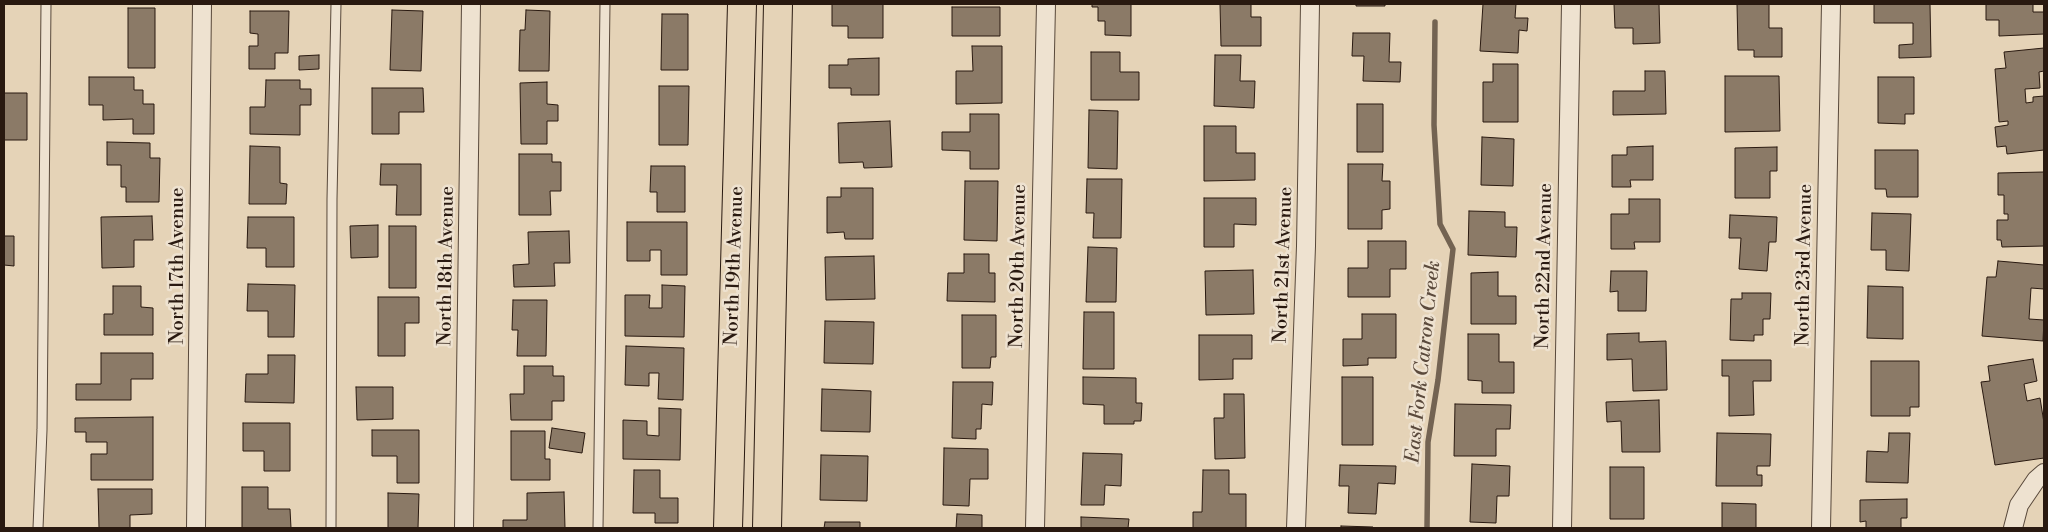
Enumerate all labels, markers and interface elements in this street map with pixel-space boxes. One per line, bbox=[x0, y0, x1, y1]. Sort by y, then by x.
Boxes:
street label: North 22nd Avenue bbox=[1532, 183, 1558, 349]
street label: North 20th Avenue bbox=[1006, 184, 1032, 348]
street label: North 23rd Avenue bbox=[1792, 184, 1818, 346]
street label: North 18th Avenue bbox=[434, 186, 460, 346]
street label: North 19th Avenue bbox=[721, 186, 749, 346]
street label: North 21st Avenue bbox=[1270, 186, 1298, 344]
street label: North 17th Avenue bbox=[167, 187, 189, 345]
water label: East Fork Catron Creek bbox=[1401, 260, 1447, 464]

